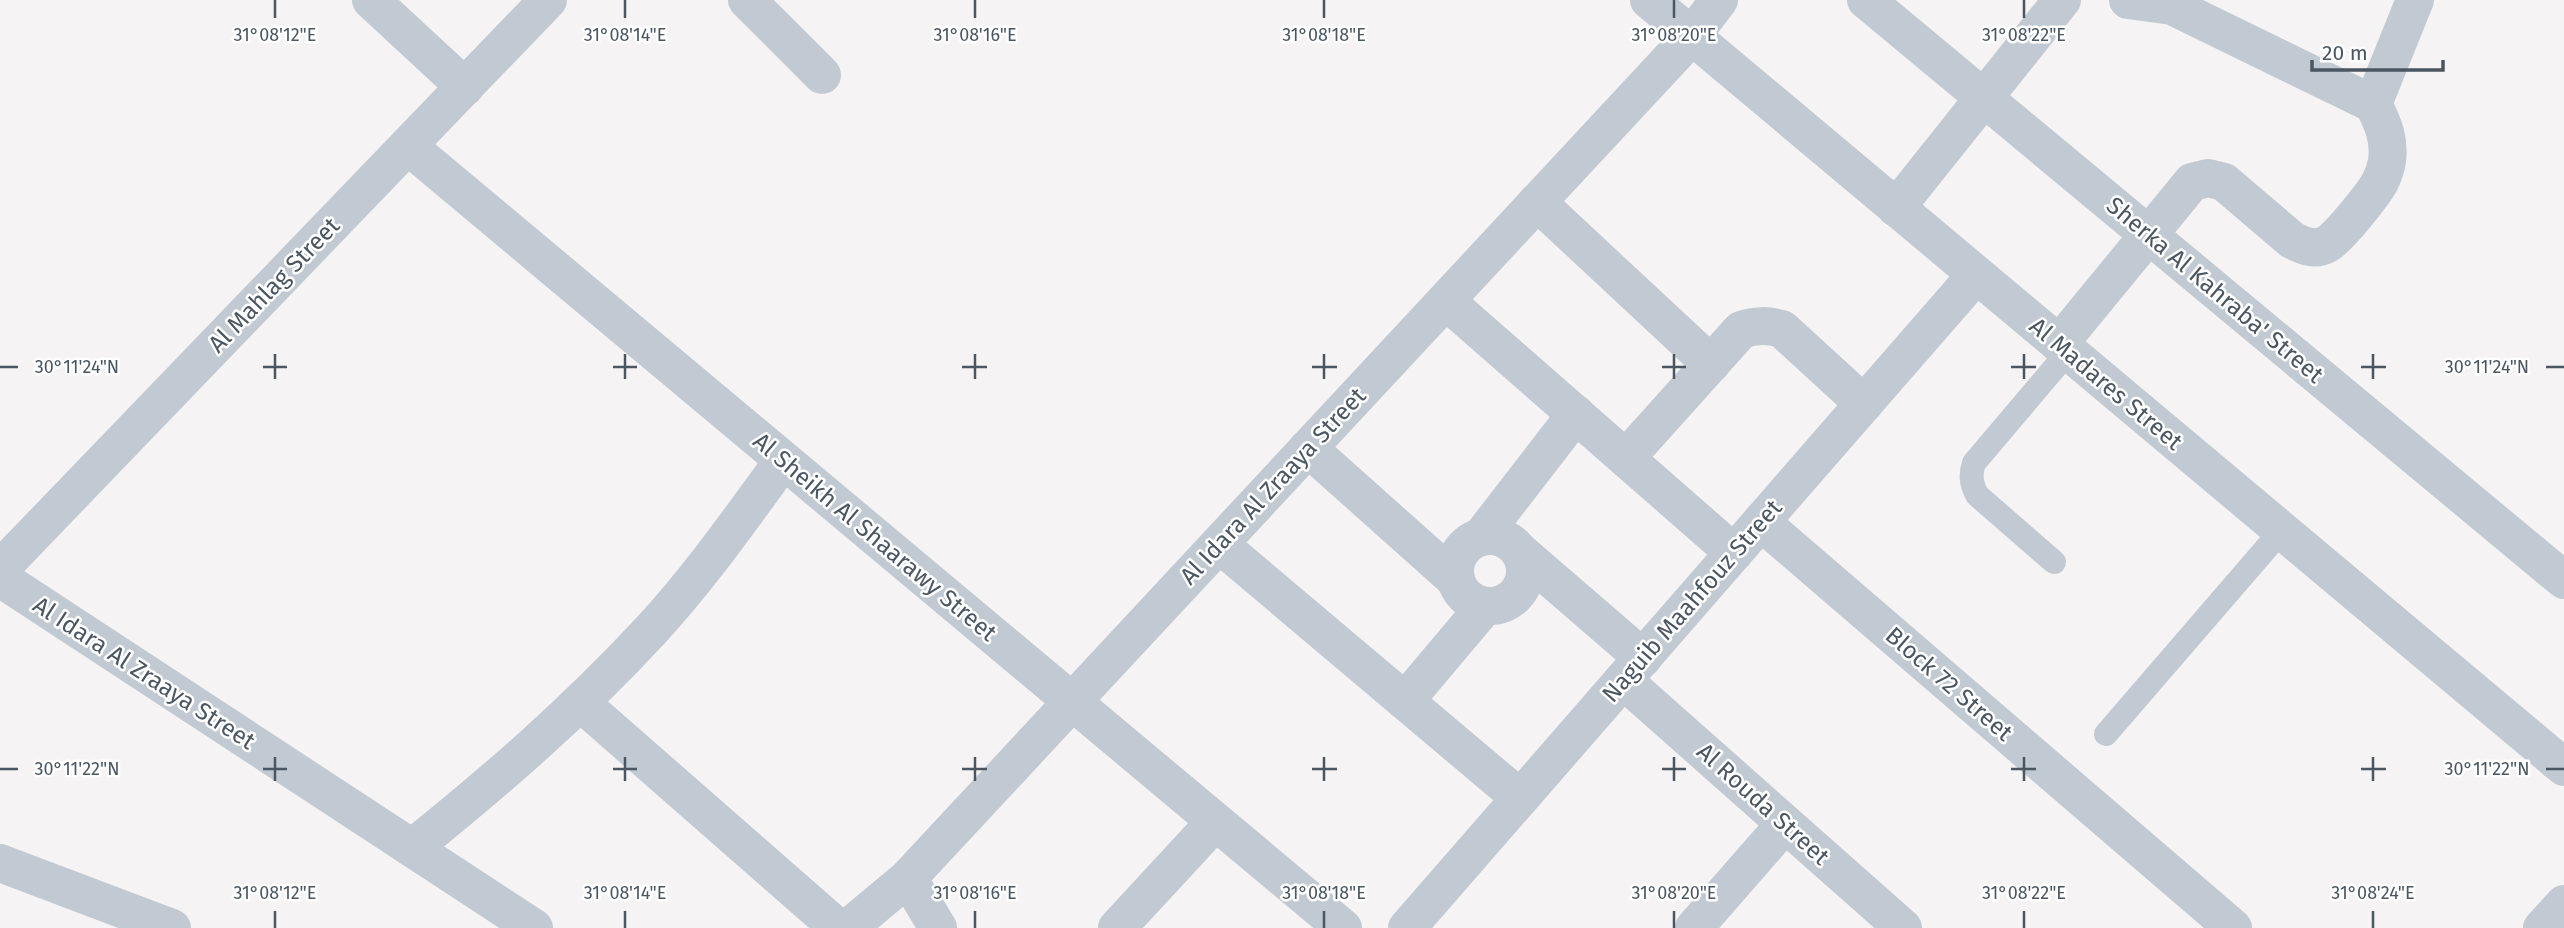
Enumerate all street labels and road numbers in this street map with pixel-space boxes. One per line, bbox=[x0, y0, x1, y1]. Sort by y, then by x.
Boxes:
street label: Sherka Al Kahraba' Street bbox=[2101, 191, 2329, 389]
street label: Al Mahlag Street bbox=[203, 212, 346, 358]
street label: Al Madares Street bbox=[2024, 312, 2188, 456]
street label: Al Idara Al Zraaya Street bbox=[1175, 382, 1372, 590]
street label: Al Sheikh Al Shaarawy Street bbox=[748, 427, 1003, 647]
street label: Naguib Maahfouz Street bbox=[1596, 494, 1788, 708]
street label: Al Idara Al Zraaya Street bbox=[28, 591, 260, 755]
street label: Block 72 Street bbox=[1880, 621, 2019, 747]
street label: Al Rouda Street bbox=[1691, 737, 1835, 871]

